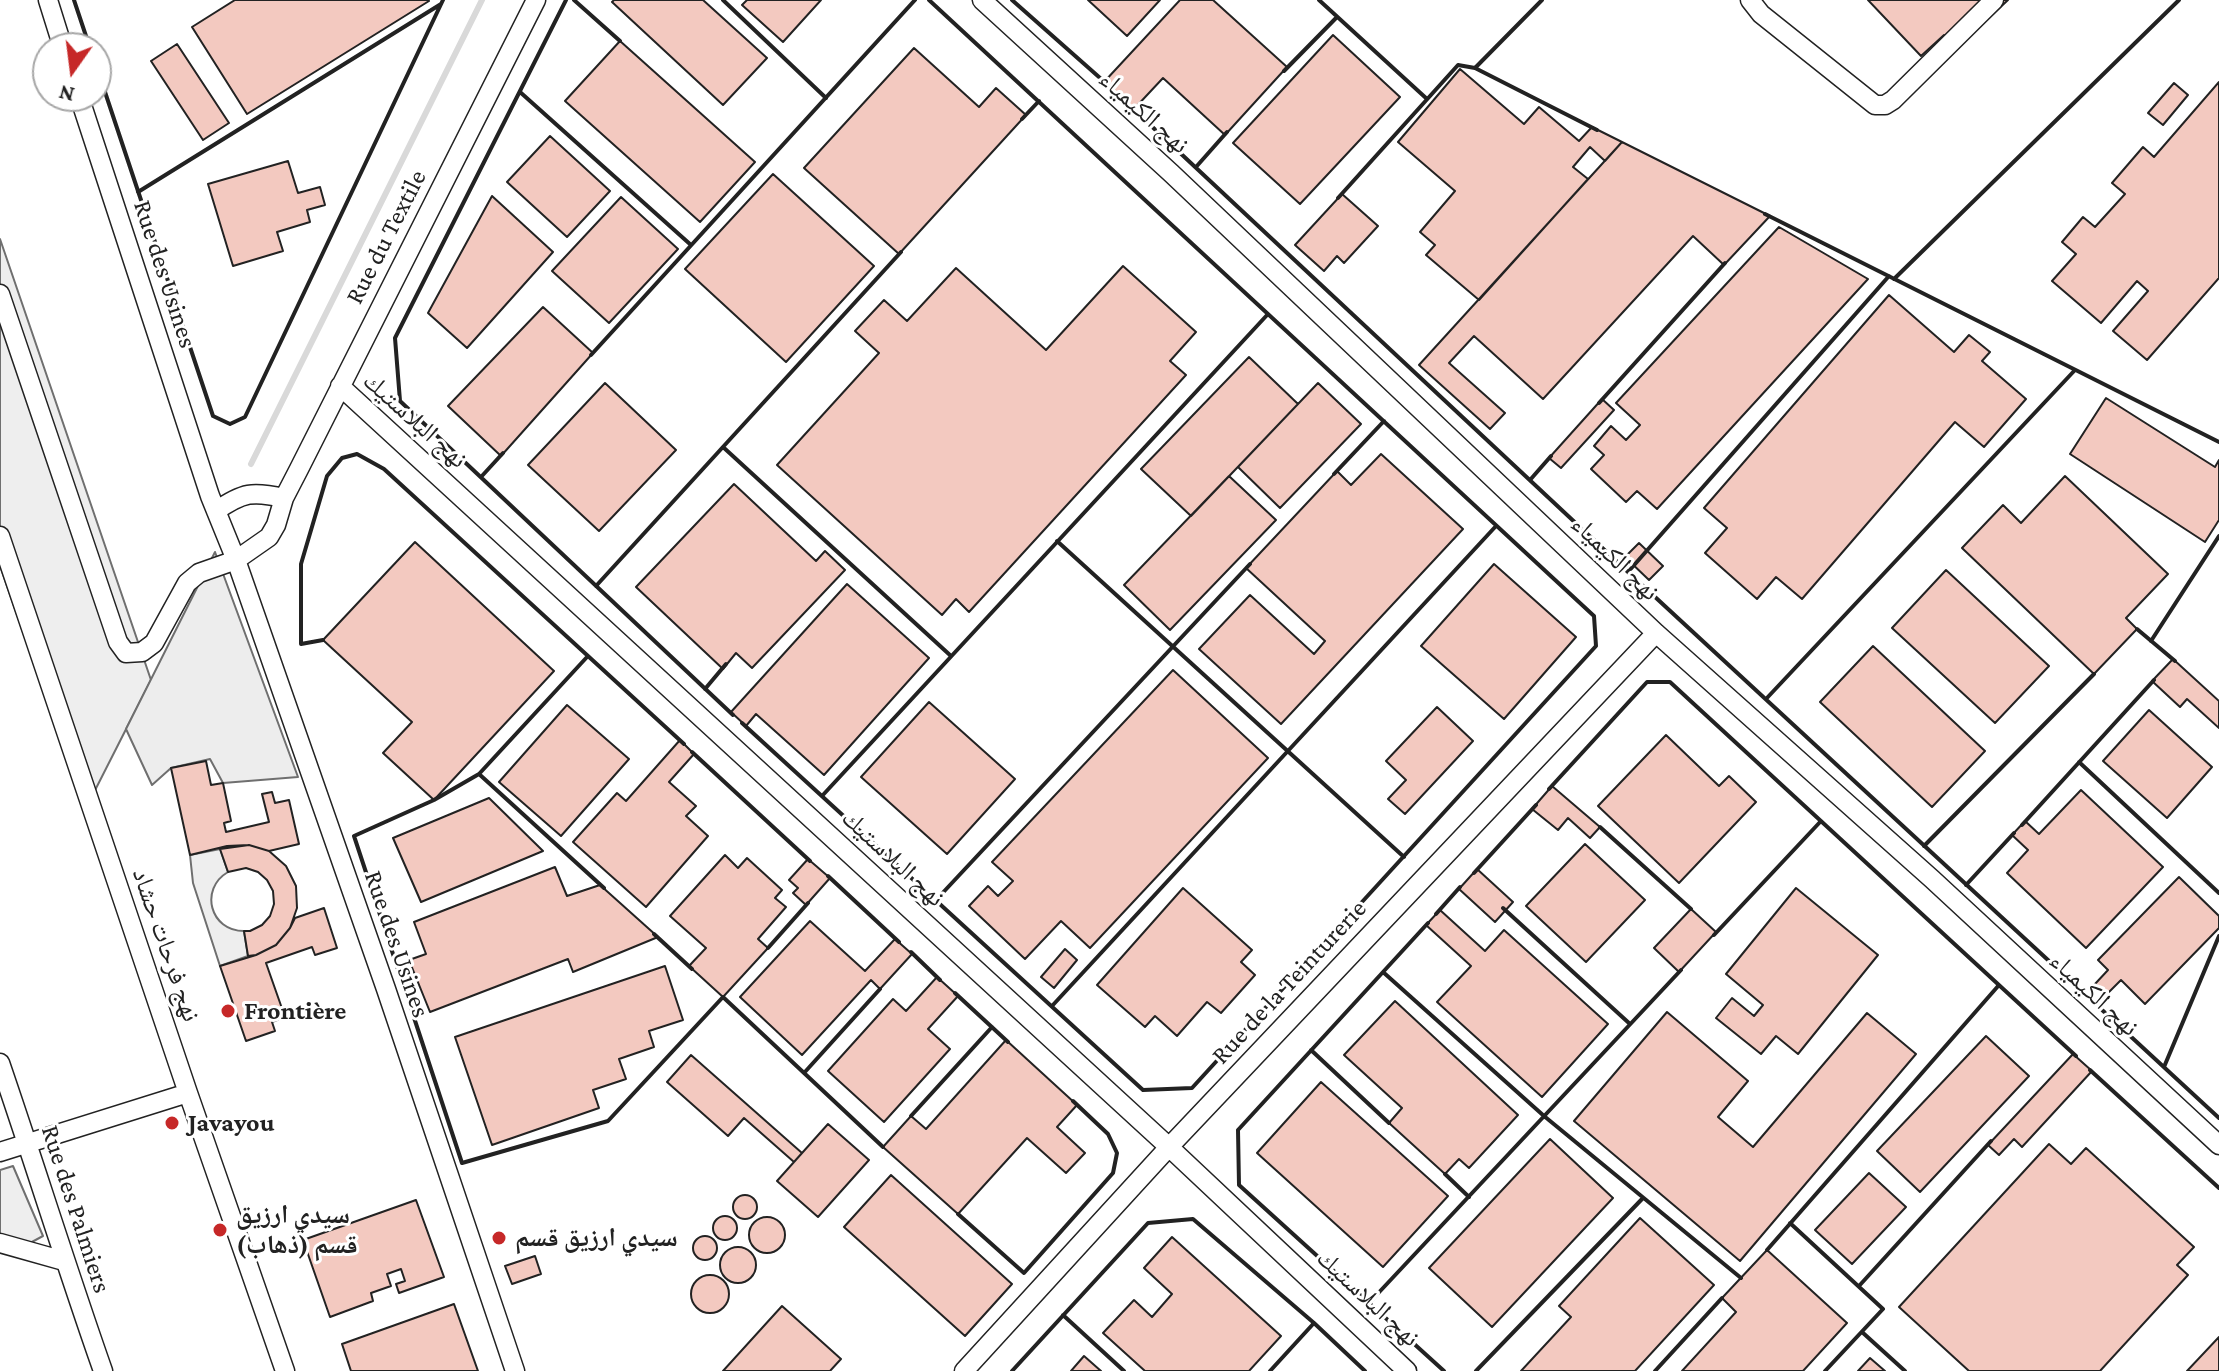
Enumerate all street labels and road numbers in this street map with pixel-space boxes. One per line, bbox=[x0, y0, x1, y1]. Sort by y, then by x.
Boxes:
street label: نهج الكيمياء bbox=[1093, 64, 1195, 160]
street label: Rue du Textile bbox=[339, 165, 433, 309]
street label: Rue des Usines bbox=[126, 196, 204, 352]
street label: نهج البلاستيك bbox=[356, 365, 474, 475]
street label: نهج الكيمياء bbox=[1564, 508, 1666, 608]
street label: نهج البلاستيك bbox=[835, 802, 951, 914]
street label: نهج فرحات حشاد bbox=[125, 864, 207, 1026]
street label: Rue des Usines bbox=[357, 866, 437, 1022]
street label: Rue de la Teinturerie bbox=[1205, 893, 1373, 1071]
street label: نهج الكيمياء bbox=[2043, 945, 2145, 1043]
street label: Rue des Palmiers bbox=[34, 1121, 118, 1297]
street label: نهج البلاستيك bbox=[1310, 1242, 1426, 1354]

